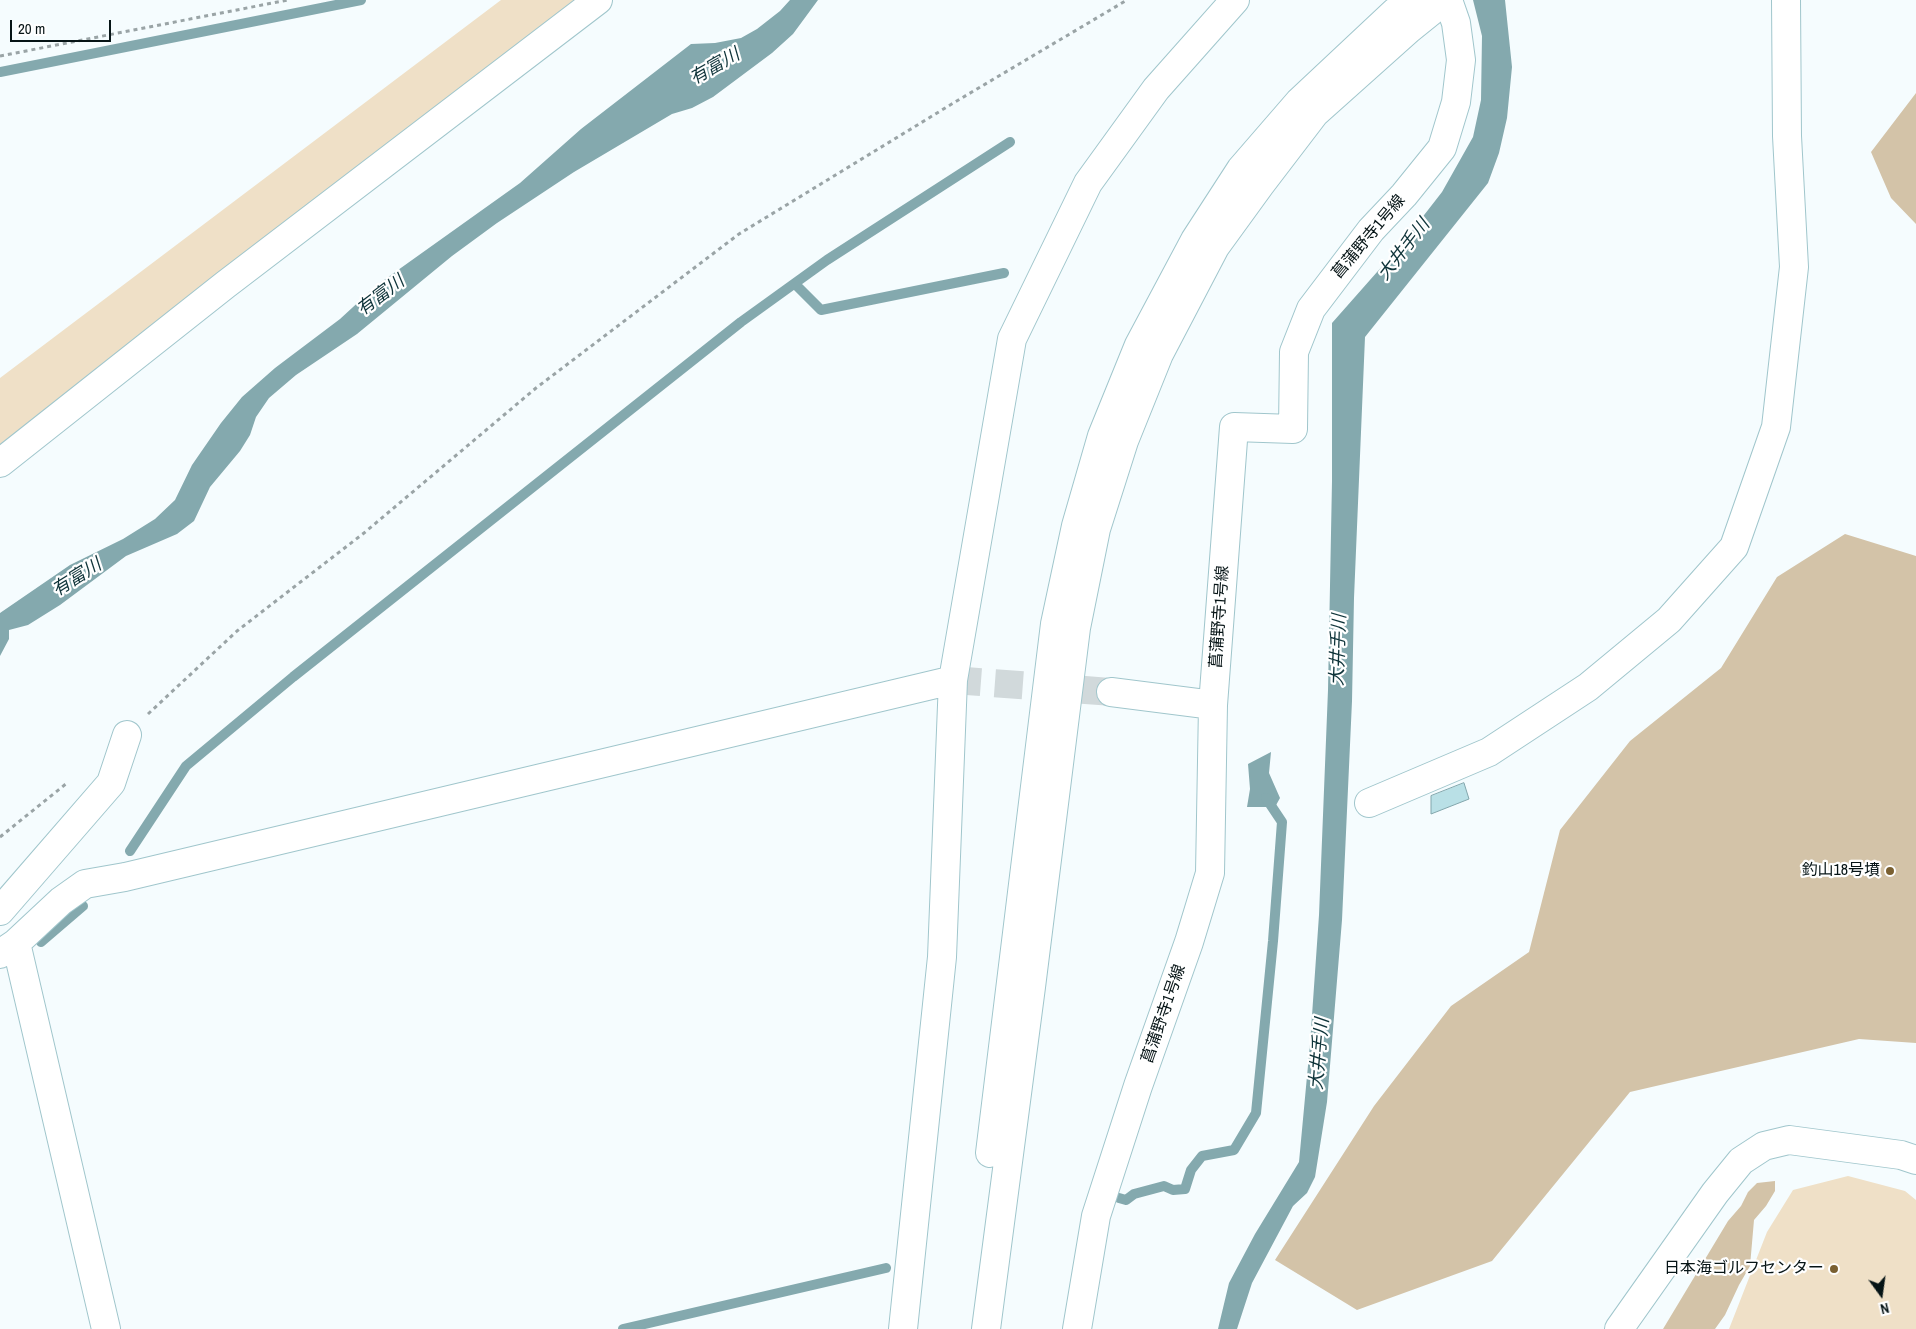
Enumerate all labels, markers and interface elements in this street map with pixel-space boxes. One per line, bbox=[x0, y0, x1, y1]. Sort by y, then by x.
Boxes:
scale bar bbox=[12, 10, 114, 42]
text: 20 m bbox=[18, 18, 45, 39]
water label: 有富川 bbox=[686, 44, 744, 90]
street label: 菖蒲野寺1号線 bbox=[1328, 191, 1410, 283]
water label: 大井手川 bbox=[1373, 215, 1435, 285]
water label: 有富川 bbox=[353, 271, 409, 321]
water label: 有富川 bbox=[48, 555, 106, 601]
street label: 菖蒲野寺1号線 bbox=[1207, 565, 1233, 669]
water label: 大井手川 bbox=[1327, 614, 1351, 686]
place label: 釣山18号墳 bbox=[1801, 861, 1880, 881]
marker: 釣山18号墳 bbox=[1884, 865, 1896, 877]
street label: 菖蒲野寺1号線 bbox=[1138, 962, 1190, 1066]
water label: 大井手川 bbox=[1306, 1017, 1334, 1091]
place label: 日本海ゴルフセンター bbox=[1664, 1259, 1824, 1279]
marker: 日本海ゴルフセンター bbox=[1828, 1263, 1840, 1275]
north arrow bbox=[1856, 1269, 1906, 1319]
text: N bbox=[1878, 1299, 1891, 1318]

